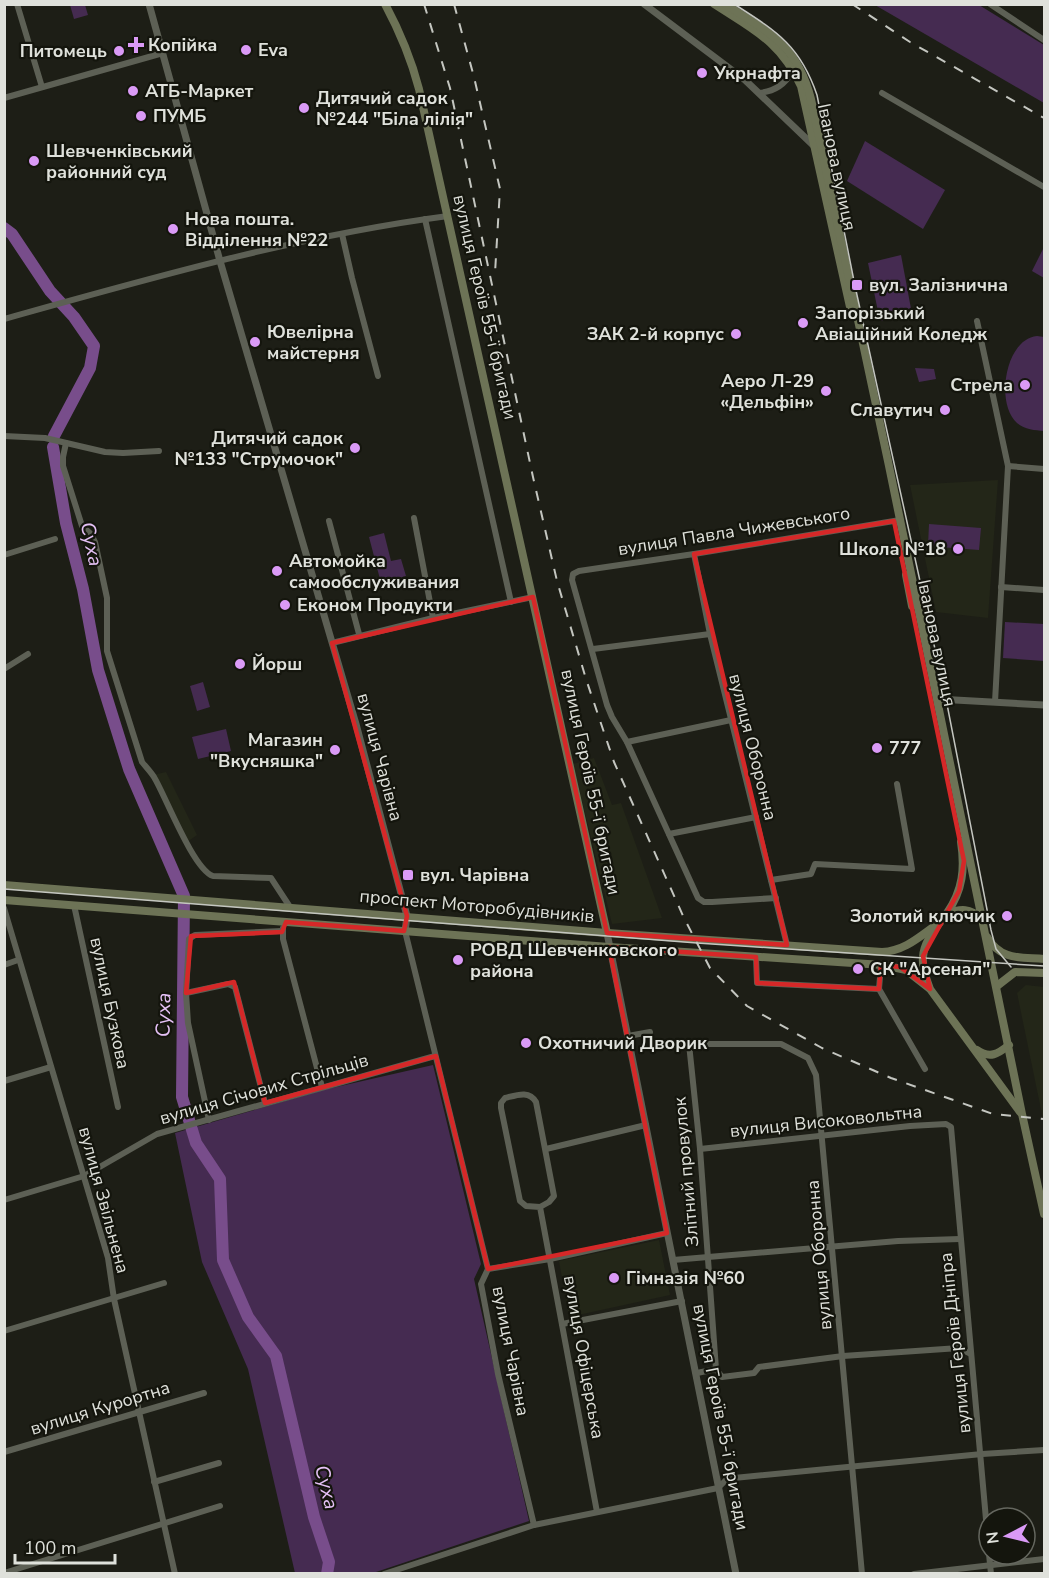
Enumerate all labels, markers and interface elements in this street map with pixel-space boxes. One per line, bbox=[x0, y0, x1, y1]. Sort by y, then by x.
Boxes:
place label: Копійка bbox=[148, 33, 217, 57]
marker: Копійка bbox=[129, 38, 143, 52]
place label: Eva bbox=[258, 38, 288, 62]
place label: Питомець bbox=[20, 39, 107, 63]
marker: Eva bbox=[239, 43, 253, 57]
marker: Питомець bbox=[112, 44, 126, 58]
place label: Укрнафта bbox=[713, 61, 801, 85]
marker: Укрнафта bbox=[695, 66, 709, 80]
place label: АТБ-Маркет bbox=[145, 79, 254, 103]
marker: АТБ-Маркет bbox=[126, 84, 140, 98]
place label: Дитячий садок №244 "Біла лілія" bbox=[316, 86, 473, 131]
marker: Дитячий садок №244 "Біла лілія" bbox=[297, 101, 311, 115]
street label: Іванова вулиця bbox=[812, 101, 862, 233]
place label: ПУМБ bbox=[153, 104, 206, 128]
marker: ПУМБ bbox=[134, 109, 148, 123]
place label: Шевченківський районний суд bbox=[46, 139, 193, 184]
marker: Шевченківський районний суд bbox=[27, 154, 41, 168]
street label: вулиця Героїв 55-ї бригади bbox=[447, 192, 523, 422]
place label: Нова пошта. Відділення №22 bbox=[185, 207, 328, 252]
marker: Нова пошта. Відділення №22 bbox=[166, 222, 180, 236]
place label: вул. Залізнична bbox=[869, 273, 1008, 297]
marker: вул. Залізнична bbox=[850, 278, 864, 292]
place label: Запорізький Авіаційний Коледж bbox=[815, 301, 987, 346]
marker: Запорізький Авіаційний Коледж bbox=[796, 316, 810, 330]
place label: Ювелірна майстерня bbox=[267, 320, 360, 365]
place label: ЗАК 2-й корпус bbox=[587, 322, 724, 346]
marker: ЗАК 2-й корпус bbox=[729, 327, 743, 341]
marker: Ювелірна майстерня bbox=[248, 335, 262, 349]
place label: Аеро Л-29 «Дельфін» bbox=[720, 369, 814, 414]
place label: Стрела bbox=[950, 373, 1013, 397]
marker: Стрела bbox=[1018, 378, 1032, 392]
marker: Аеро Л-29 «Дельфін» bbox=[819, 384, 833, 398]
place label: Славутич bbox=[850, 398, 933, 422]
marker: Славутич bbox=[938, 403, 952, 417]
place label: Дитячий садок №133 "Струмочок" bbox=[174, 426, 344, 471]
marker: Дитячий садок №133 "Струмочок" bbox=[348, 441, 362, 455]
street label: вулиця Павла Чижевського bbox=[616, 501, 852, 561]
water label: Суха bbox=[74, 519, 109, 569]
place label: Школа №18 bbox=[839, 537, 946, 561]
marker: Школа №18 bbox=[951, 542, 965, 556]
place label: Автомойка самообслуживания bbox=[289, 549, 459, 594]
marker: Автомойка самообслуживания bbox=[270, 564, 284, 578]
street label: Іванова вулиця bbox=[912, 577, 962, 709]
place label: Економ Продукти bbox=[297, 593, 453, 617]
marker: Економ Продукти bbox=[278, 598, 292, 612]
place label: Йорш bbox=[252, 652, 302, 676]
marker: Йорш bbox=[233, 657, 247, 671]
street label: вулиця Героїв 55-ї бригади bbox=[555, 667, 627, 897]
street label: вулиця Оборонна bbox=[723, 671, 783, 823]
street label: вулиця Чарівна bbox=[351, 690, 409, 824]
place label: Магазин "Вкусняшка" bbox=[210, 728, 323, 773]
place label: 777 bbox=[889, 736, 921, 760]
marker: 777 bbox=[870, 741, 884, 755]
marker: Магазин "Вкусняшка" bbox=[328, 743, 342, 757]
place label: вул. Чарівна bbox=[420, 863, 529, 887]
marker: вул. Чарівна bbox=[401, 868, 415, 882]
street label: проспект Моторобудівників bbox=[359, 884, 596, 928]
place label: Золотий ключик bbox=[850, 904, 996, 928]
marker: Золотий ключик bbox=[1000, 909, 1014, 923]
street label: вулиця Бузкова bbox=[84, 935, 136, 1071]
place label: РОВД Шевченковского района bbox=[470, 938, 677, 983]
marker: РОВД Шевченковского района bbox=[451, 953, 465, 967]
place label: СК "Арсенал" bbox=[870, 957, 990, 981]
marker: СК "Арсенал" bbox=[851, 962, 865, 976]
water label: Суха bbox=[150, 992, 177, 1038]
place label: Охотничий Дворик bbox=[538, 1031, 708, 1055]
marker: Охотничий Дворик bbox=[519, 1036, 533, 1050]
street label: вулиця Січових Стрільців bbox=[157, 1048, 371, 1130]
street label: Злітний провулок bbox=[667, 1095, 705, 1248]
street label: вулиця Високовольтна bbox=[729, 1099, 923, 1143]
street label: вулиця Звільнена bbox=[73, 1124, 135, 1276]
street label: вулиця Оборонна bbox=[800, 1179, 838, 1331]
street label: вулиця Героїв Дніпра bbox=[934, 1251, 976, 1435]
place label: Гімназія №60 bbox=[626, 1266, 745, 1290]
marker: Гімназія №60 bbox=[607, 1271, 621, 1285]
street label: вулиця Офіцерська bbox=[558, 1273, 610, 1441]
street label: вулиця Чарівна bbox=[487, 1284, 535, 1418]
street label: вулиця Героїв 55-ї бригади bbox=[687, 1302, 755, 1532]
street label: вулиця Курортна bbox=[27, 1375, 173, 1441]
water label: Суха bbox=[308, 1462, 345, 1512]
north arrow bbox=[977, 1506, 1037, 1566]
scale bar bbox=[15, 1527, 116, 1565]
text: N bbox=[981, 1530, 1005, 1545]
text: 100 m bbox=[24, 1536, 76, 1560]

